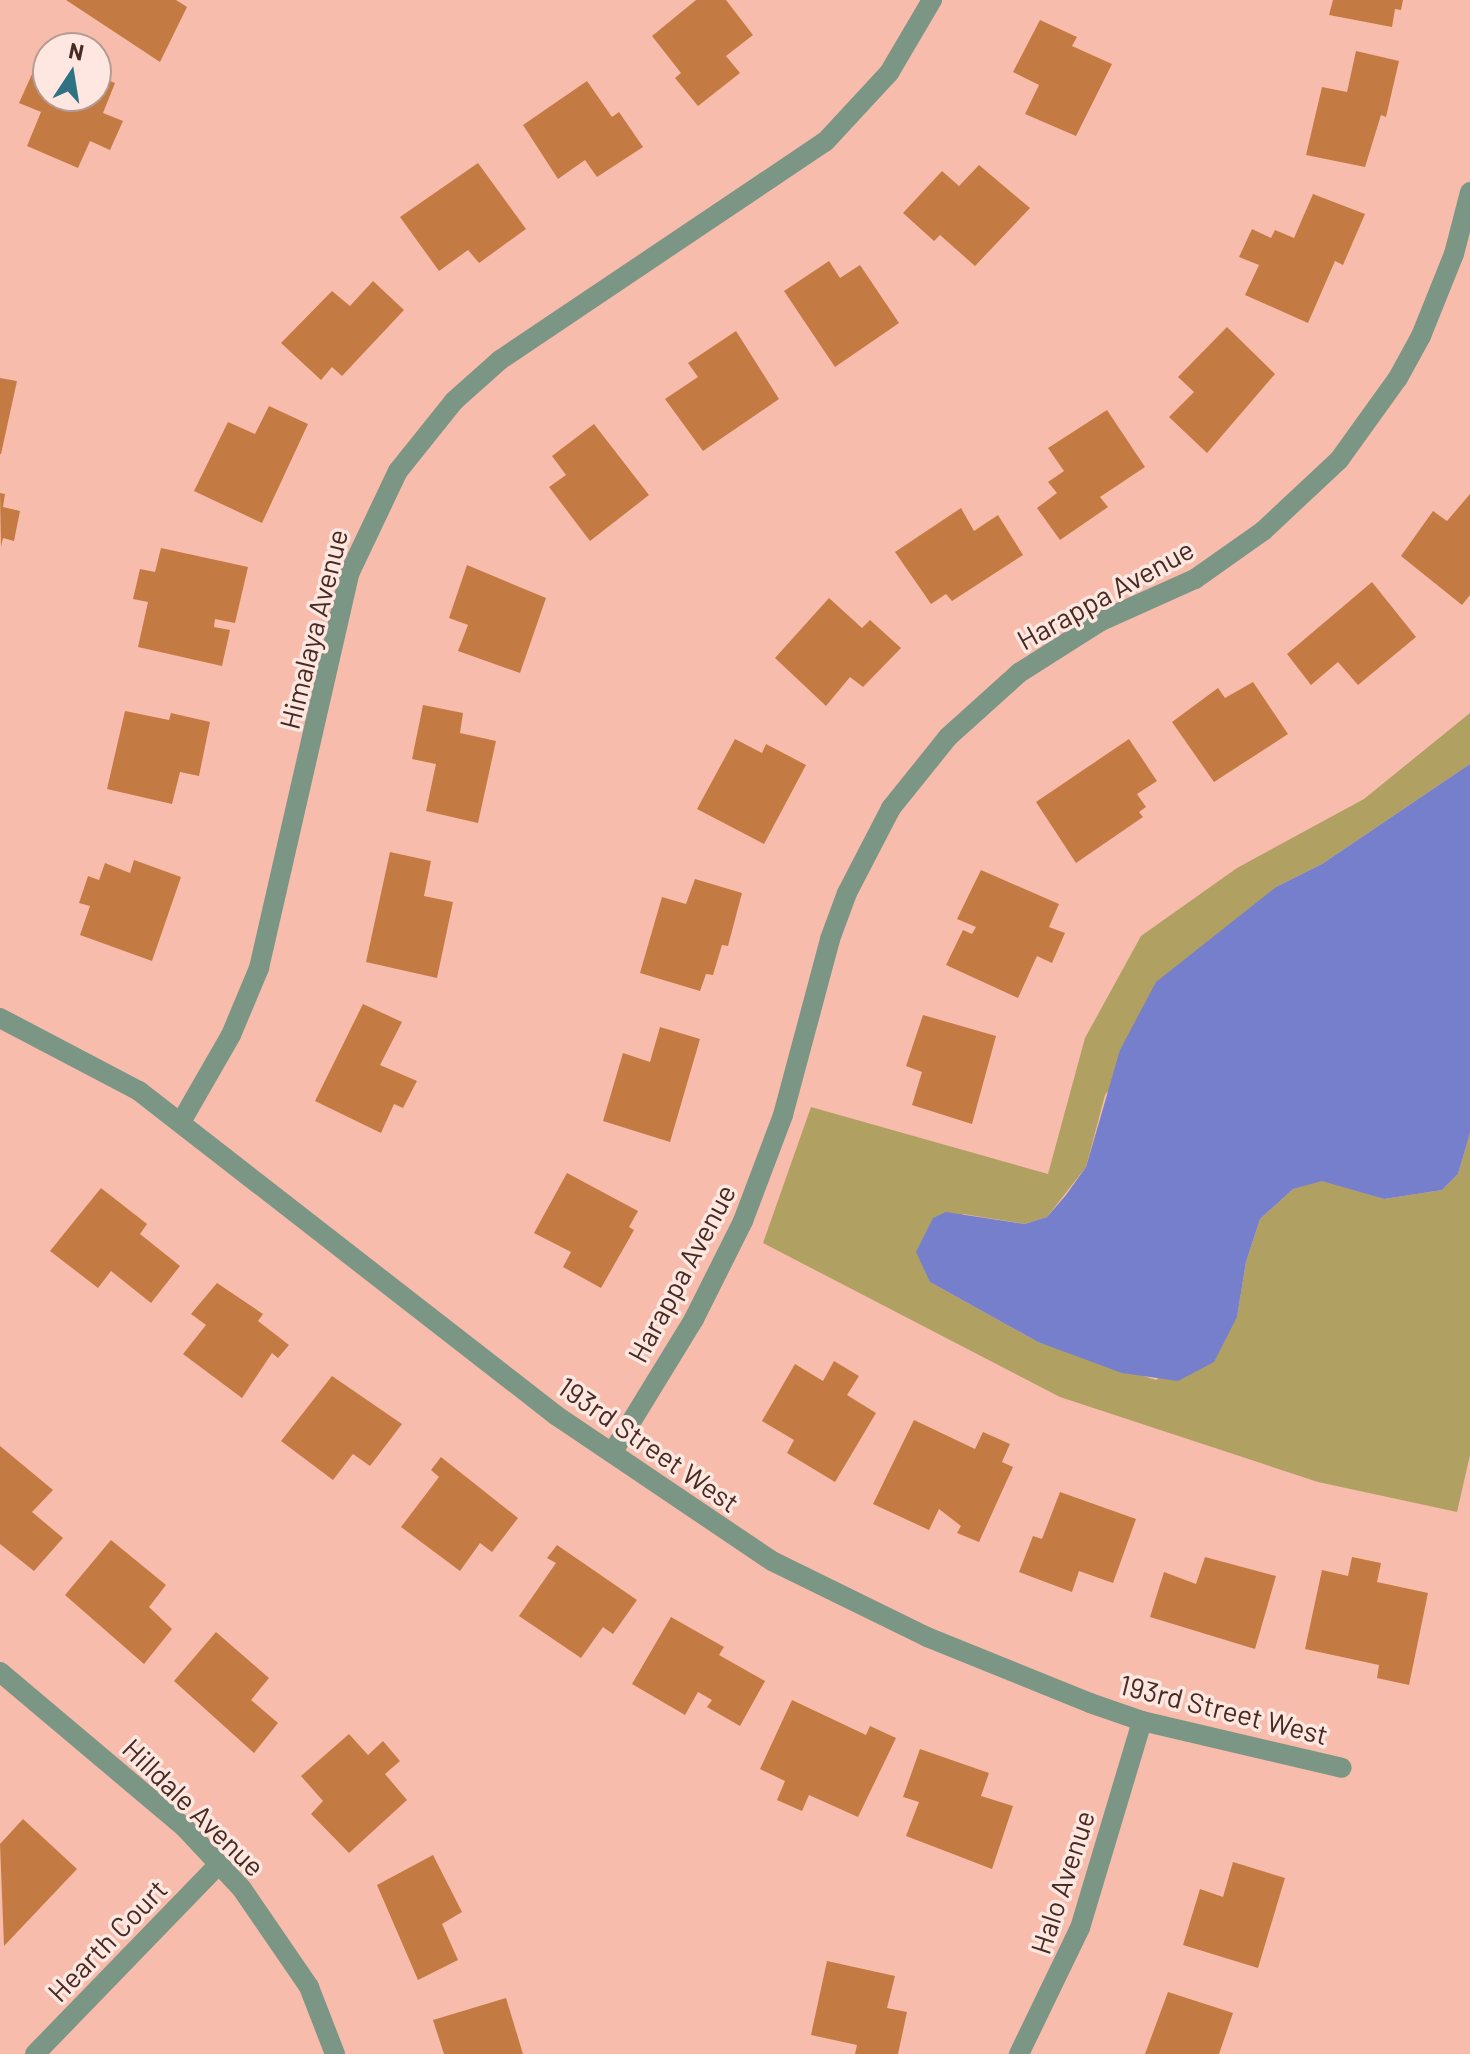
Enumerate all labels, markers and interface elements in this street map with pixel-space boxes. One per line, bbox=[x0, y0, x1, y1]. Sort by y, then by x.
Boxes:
north arrow bbox=[32, 32, 112, 112]
text: N bbox=[67, 36, 86, 65]
street label: Himalaya Avenue bbox=[272, 525, 354, 733]
street label: Harappa Avenue bbox=[1011, 532, 1199, 656]
street label: Harappa Avenue bbox=[620, 1178, 742, 1368]
street label: 193rd Street West bbox=[552, 1369, 746, 1519]
street label: 193rd Street West bbox=[1116, 1667, 1332, 1751]
street label: Hilldale Avenue bbox=[116, 1731, 272, 1883]
street label: Halo Avenue bbox=[1023, 1806, 1101, 1958]
street label: Hearth Court bbox=[40, 1872, 174, 2008]

